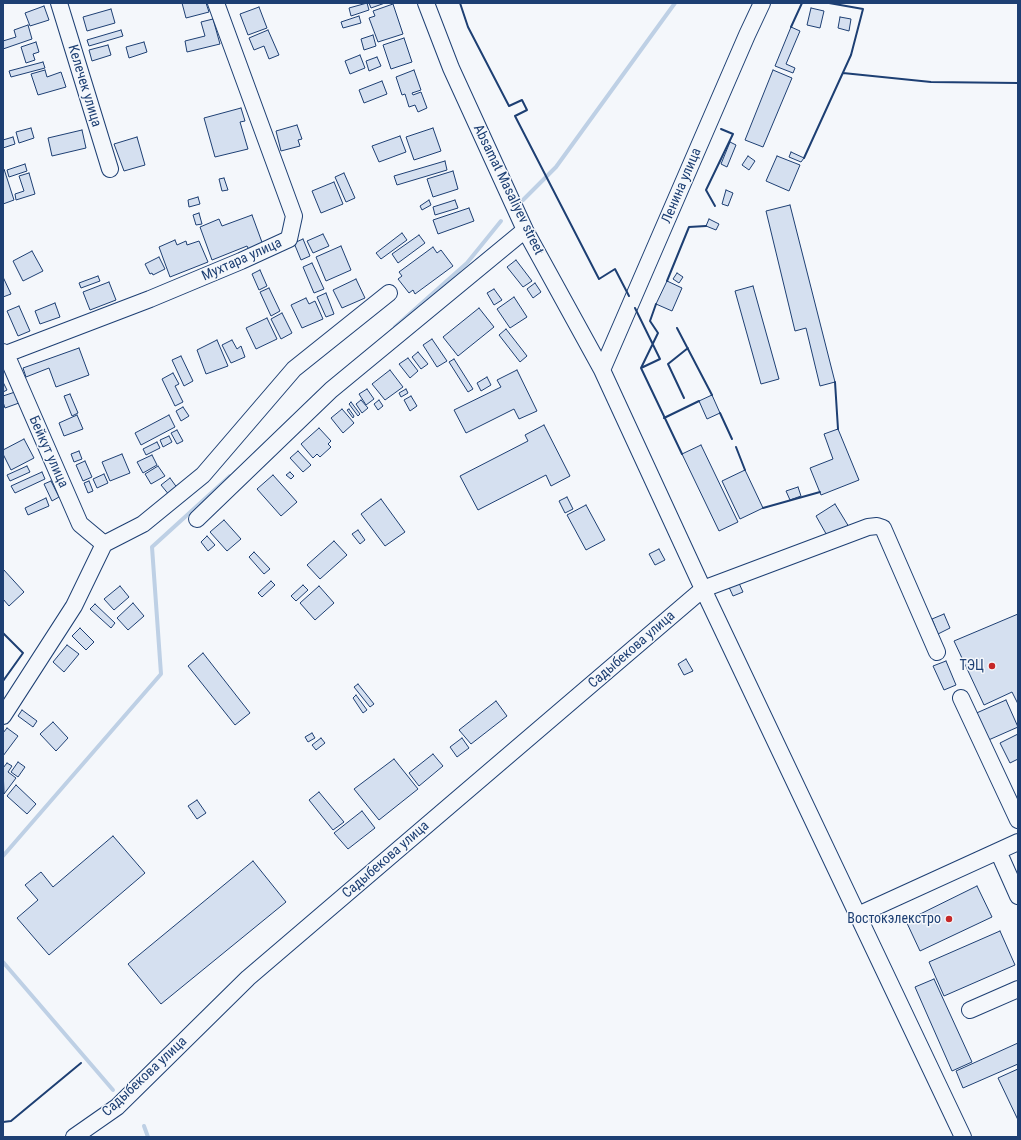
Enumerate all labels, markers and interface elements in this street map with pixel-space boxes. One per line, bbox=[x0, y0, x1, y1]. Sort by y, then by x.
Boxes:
street label: Келечек улица bbox=[64, 43, 104, 129]
street label: Absamat Masaliyev street bbox=[469, 122, 547, 258]
street label: Ленина улица bbox=[659, 146, 705, 226]
street label: Мухтара улица bbox=[199, 235, 285, 285]
street label: Бейкут улица bbox=[25, 413, 71, 491]
street label: Садыбекова улица bbox=[585, 608, 679, 692]
place label: ТЭЦ bbox=[959, 658, 984, 674]
marker: ТЭЦ bbox=[987, 661, 997, 671]
street label: Садыбекова улица bbox=[339, 818, 433, 902]
place label: Востокэлекстро bbox=[847, 911, 941, 927]
marker: Востокэлекстро bbox=[944, 914, 954, 924]
street label: Садыбекова улица bbox=[99, 1034, 191, 1120]

